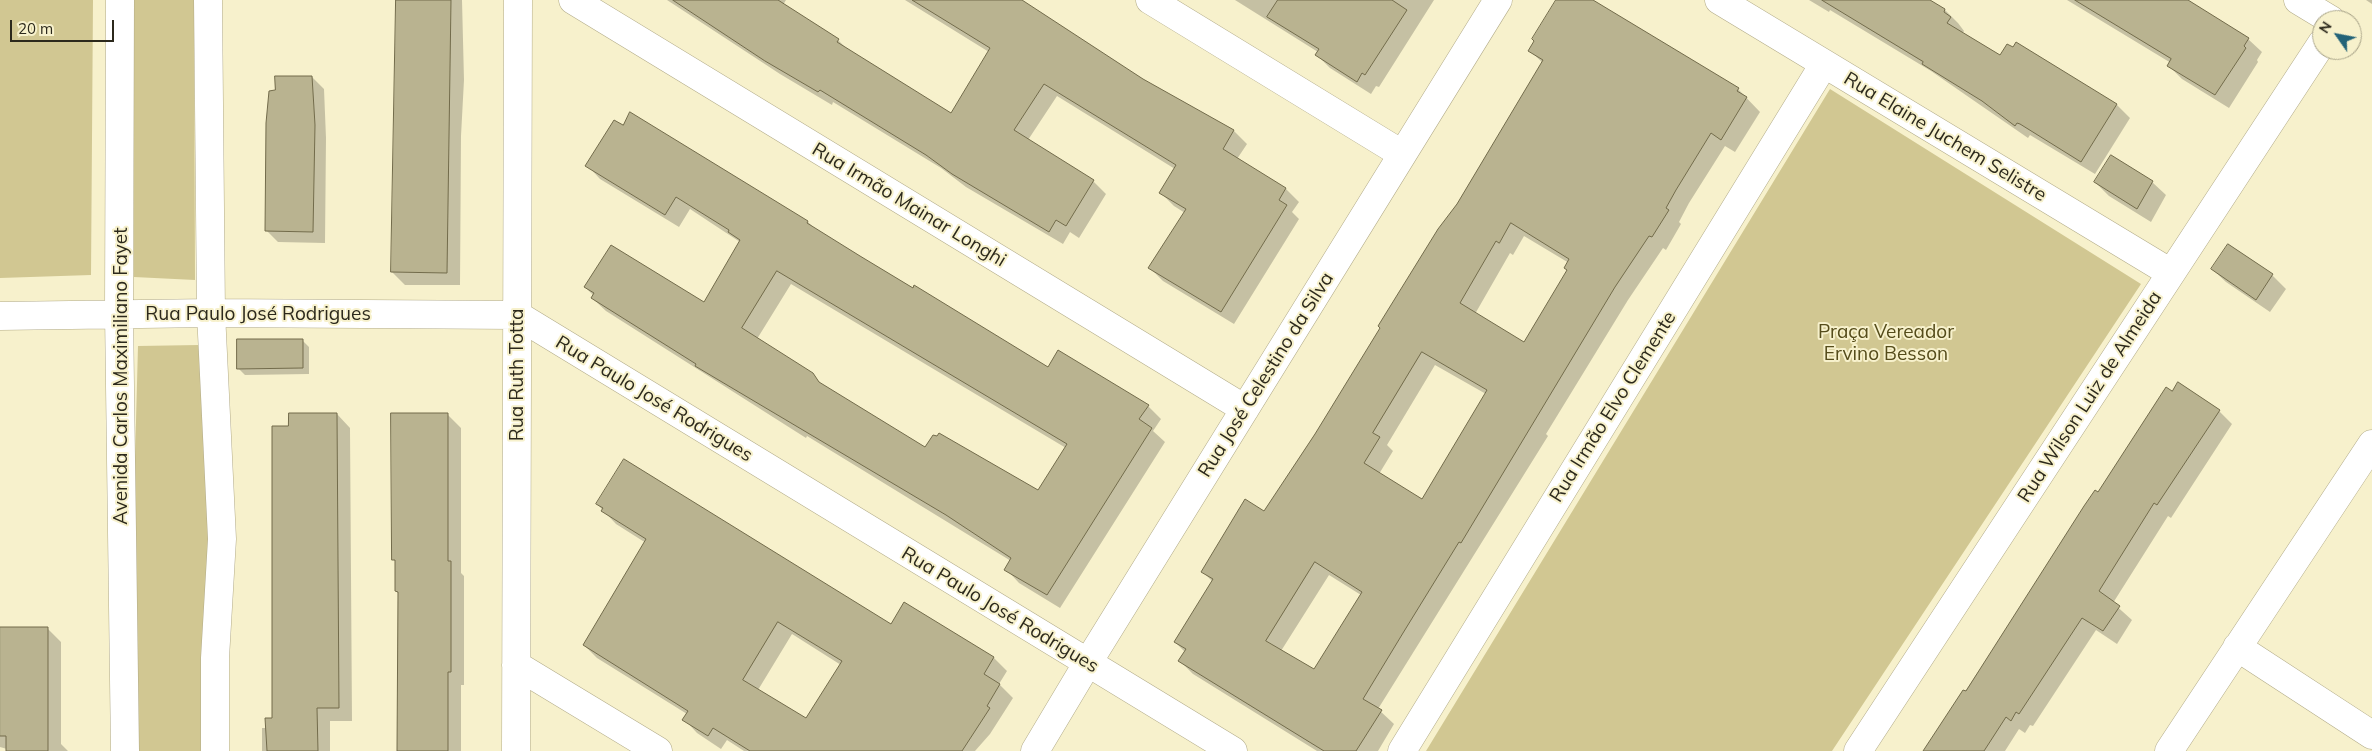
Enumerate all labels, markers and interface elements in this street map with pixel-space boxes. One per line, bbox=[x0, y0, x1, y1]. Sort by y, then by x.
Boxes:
scale bar bbox=[12, 10, 116, 42]
north arrow bbox=[2312, 10, 2362, 60]
text: N bbox=[2315, 18, 2336, 37]
text: 20 m bbox=[18, 19, 53, 38]
street label: Rua Elaine Juchem Selistre bbox=[1839, 67, 2051, 207]
street label: Rua Irmão Mainar Longhi bbox=[808, 138, 1010, 272]
street label: Avenida Carlos Maximiliano Fayet bbox=[110, 227, 132, 525]
street label: Rua José Celestino da Silva bbox=[1193, 268, 1339, 482]
street label: Rua Wilson Luiz de Almeida bbox=[2013, 287, 2167, 507]
street label: Rua Paulo José Rodrigues bbox=[145, 303, 371, 325]
street label: Rua Irmão Elvo Clemente bbox=[1545, 307, 1681, 507]
street label: Rua Ruth Totta bbox=[506, 309, 528, 441]
park label: Praça Vereador Ervino Besson bbox=[1818, 321, 1954, 365]
street label: Rua Paulo José Rodrigues bbox=[551, 331, 757, 467]
street label: Rua Paulo José Rodrigues bbox=[897, 542, 1103, 678]

